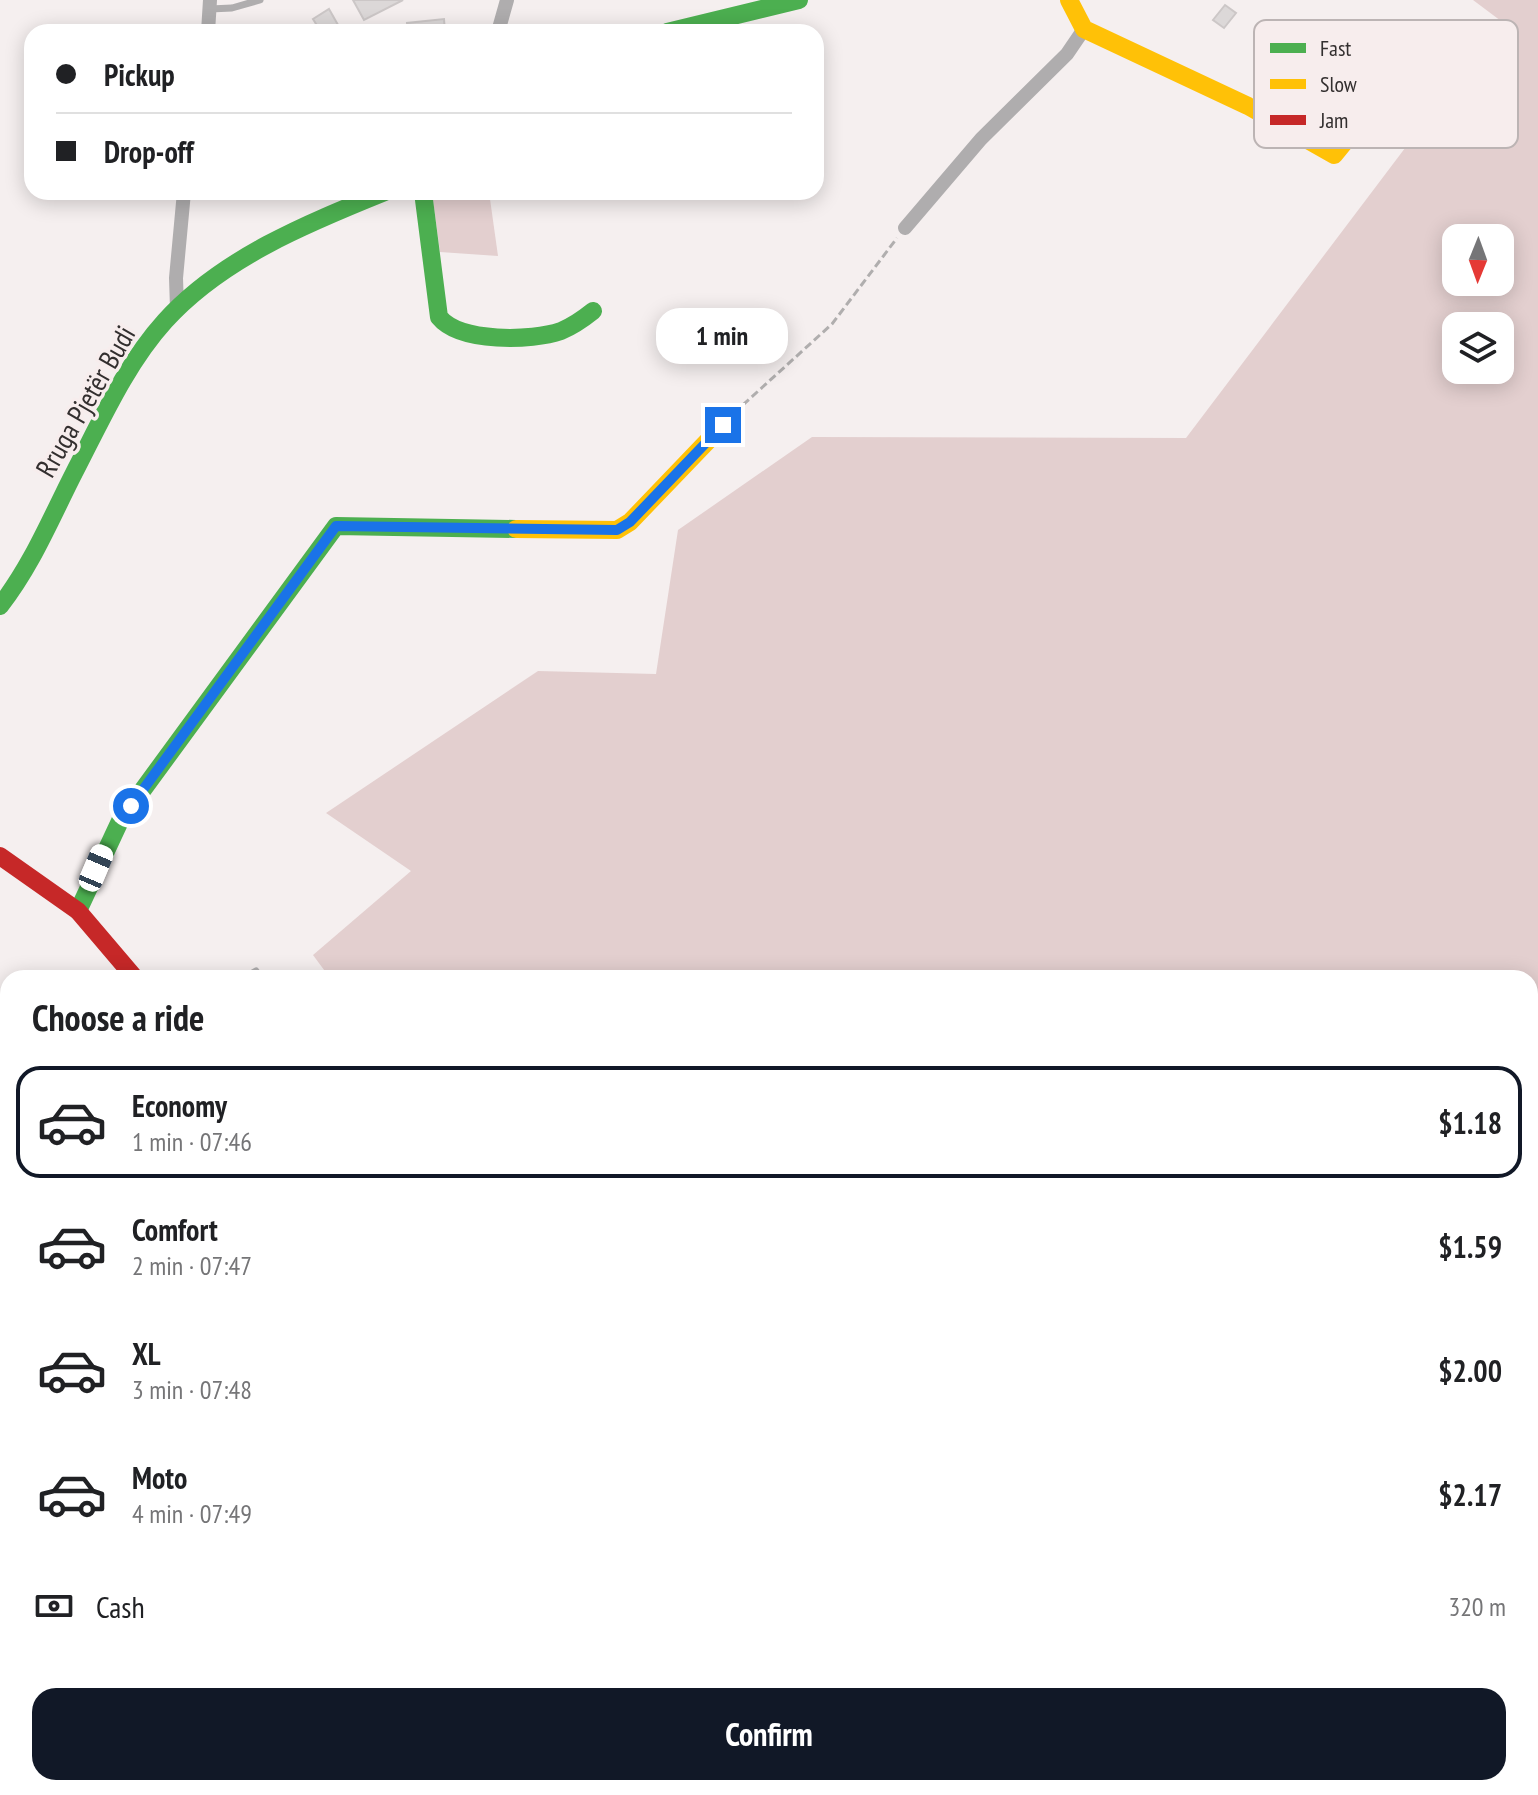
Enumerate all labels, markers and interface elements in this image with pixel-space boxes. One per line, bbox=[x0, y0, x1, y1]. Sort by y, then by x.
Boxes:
legend bbox=[1254, 20, 1518, 148]
text: Fast bbox=[1320, 34, 1351, 62]
text: Pickup bbox=[104, 55, 175, 94]
text: Slow bbox=[1320, 70, 1357, 98]
text: Jam bbox=[1319, 106, 1348, 134]
text: Drop-off bbox=[104, 132, 194, 171]
north arrow bbox=[1442, 224, 1514, 296]
map controls bbox=[1442, 224, 1514, 384]
callout: 1 min bbox=[657, 309, 789, 365]
button: layers bbox=[1442, 312, 1514, 384]
street label: Rruga Pjetër Budi bbox=[27, 319, 143, 483]
text: 1 min bbox=[696, 319, 748, 352]
route end bbox=[705, 407, 741, 443]
route start bbox=[113, 788, 149, 824]
car bbox=[76, 841, 116, 895]
text: Choose a ride bbox=[32, 994, 204, 1041]
icon: car bbox=[36, 1086, 108, 1158]
text: Economy bbox=[132, 1086, 227, 1125]
text: $1.18 bbox=[1438, 1103, 1502, 1142]
text: 1 min · 07:46 bbox=[132, 1125, 252, 1158]
icon: car bbox=[36, 1210, 108, 1282]
text: Comfort bbox=[132, 1210, 218, 1249]
text: $1.59 bbox=[1438, 1227, 1502, 1266]
text: 2 min · 07:47 bbox=[132, 1249, 252, 1282]
icon: car bbox=[36, 1334, 108, 1406]
text: XL bbox=[132, 1334, 161, 1373]
text: $2.00 bbox=[1438, 1351, 1502, 1390]
text: 3 min · 07:48 bbox=[132, 1373, 252, 1406]
icon: car bbox=[36, 1458, 108, 1530]
text: Moto bbox=[132, 1458, 187, 1497]
text: $2.17 bbox=[1438, 1475, 1502, 1514]
text: 4 min · 07:49 bbox=[132, 1497, 252, 1530]
icon: cash bbox=[32, 1584, 76, 1628]
text: Cash bbox=[96, 1587, 145, 1626]
text: 320 m bbox=[1448, 1590, 1506, 1623]
button: Confirm bbox=[32, 1688, 1506, 1780]

